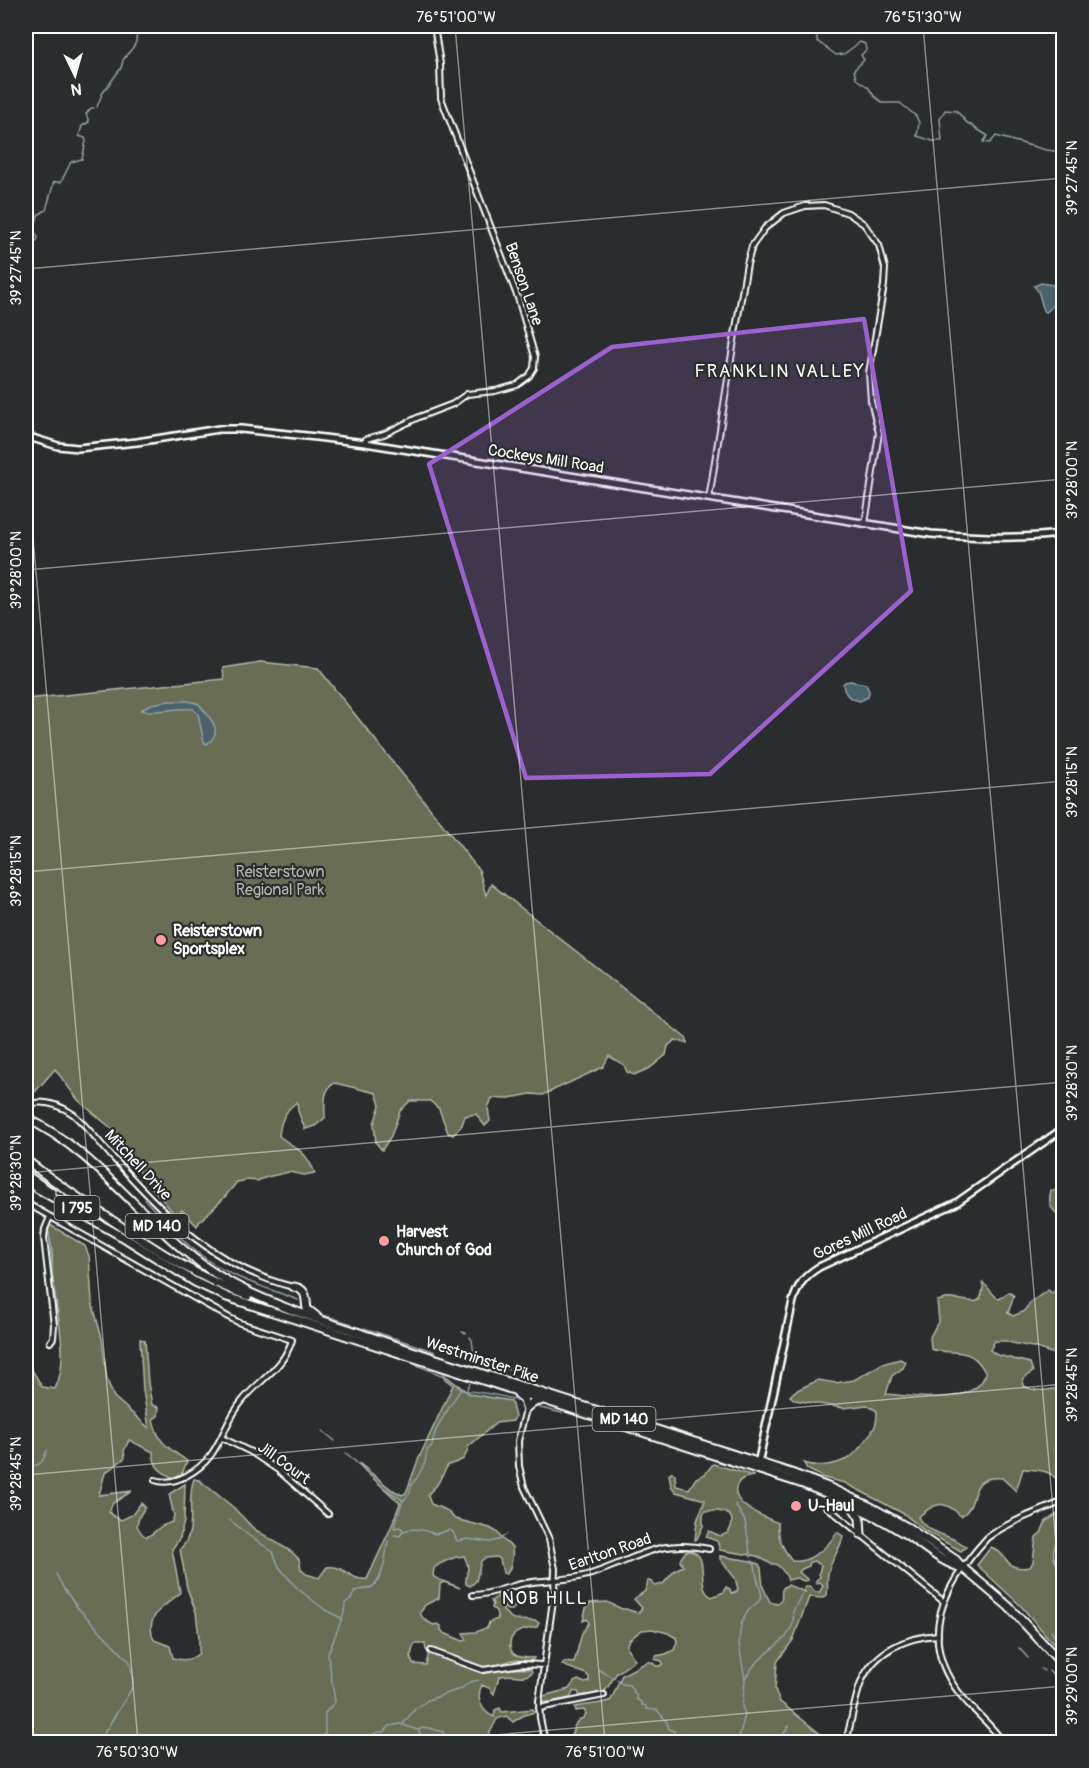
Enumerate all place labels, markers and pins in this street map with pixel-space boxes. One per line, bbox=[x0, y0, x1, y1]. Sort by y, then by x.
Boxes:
place label: Reisterstown Sportsplex bbox=[173, 921, 262, 959]
marker: Reisterstown Sportsplex bbox=[154, 933, 168, 947]
place label: Harvest Church of God bbox=[396, 1222, 492, 1260]
marker: Harvest Church of God bbox=[377, 1234, 391, 1248]
place label: U-Haul bbox=[808, 1496, 855, 1516]
marker: U-Haul bbox=[789, 1499, 803, 1513]

